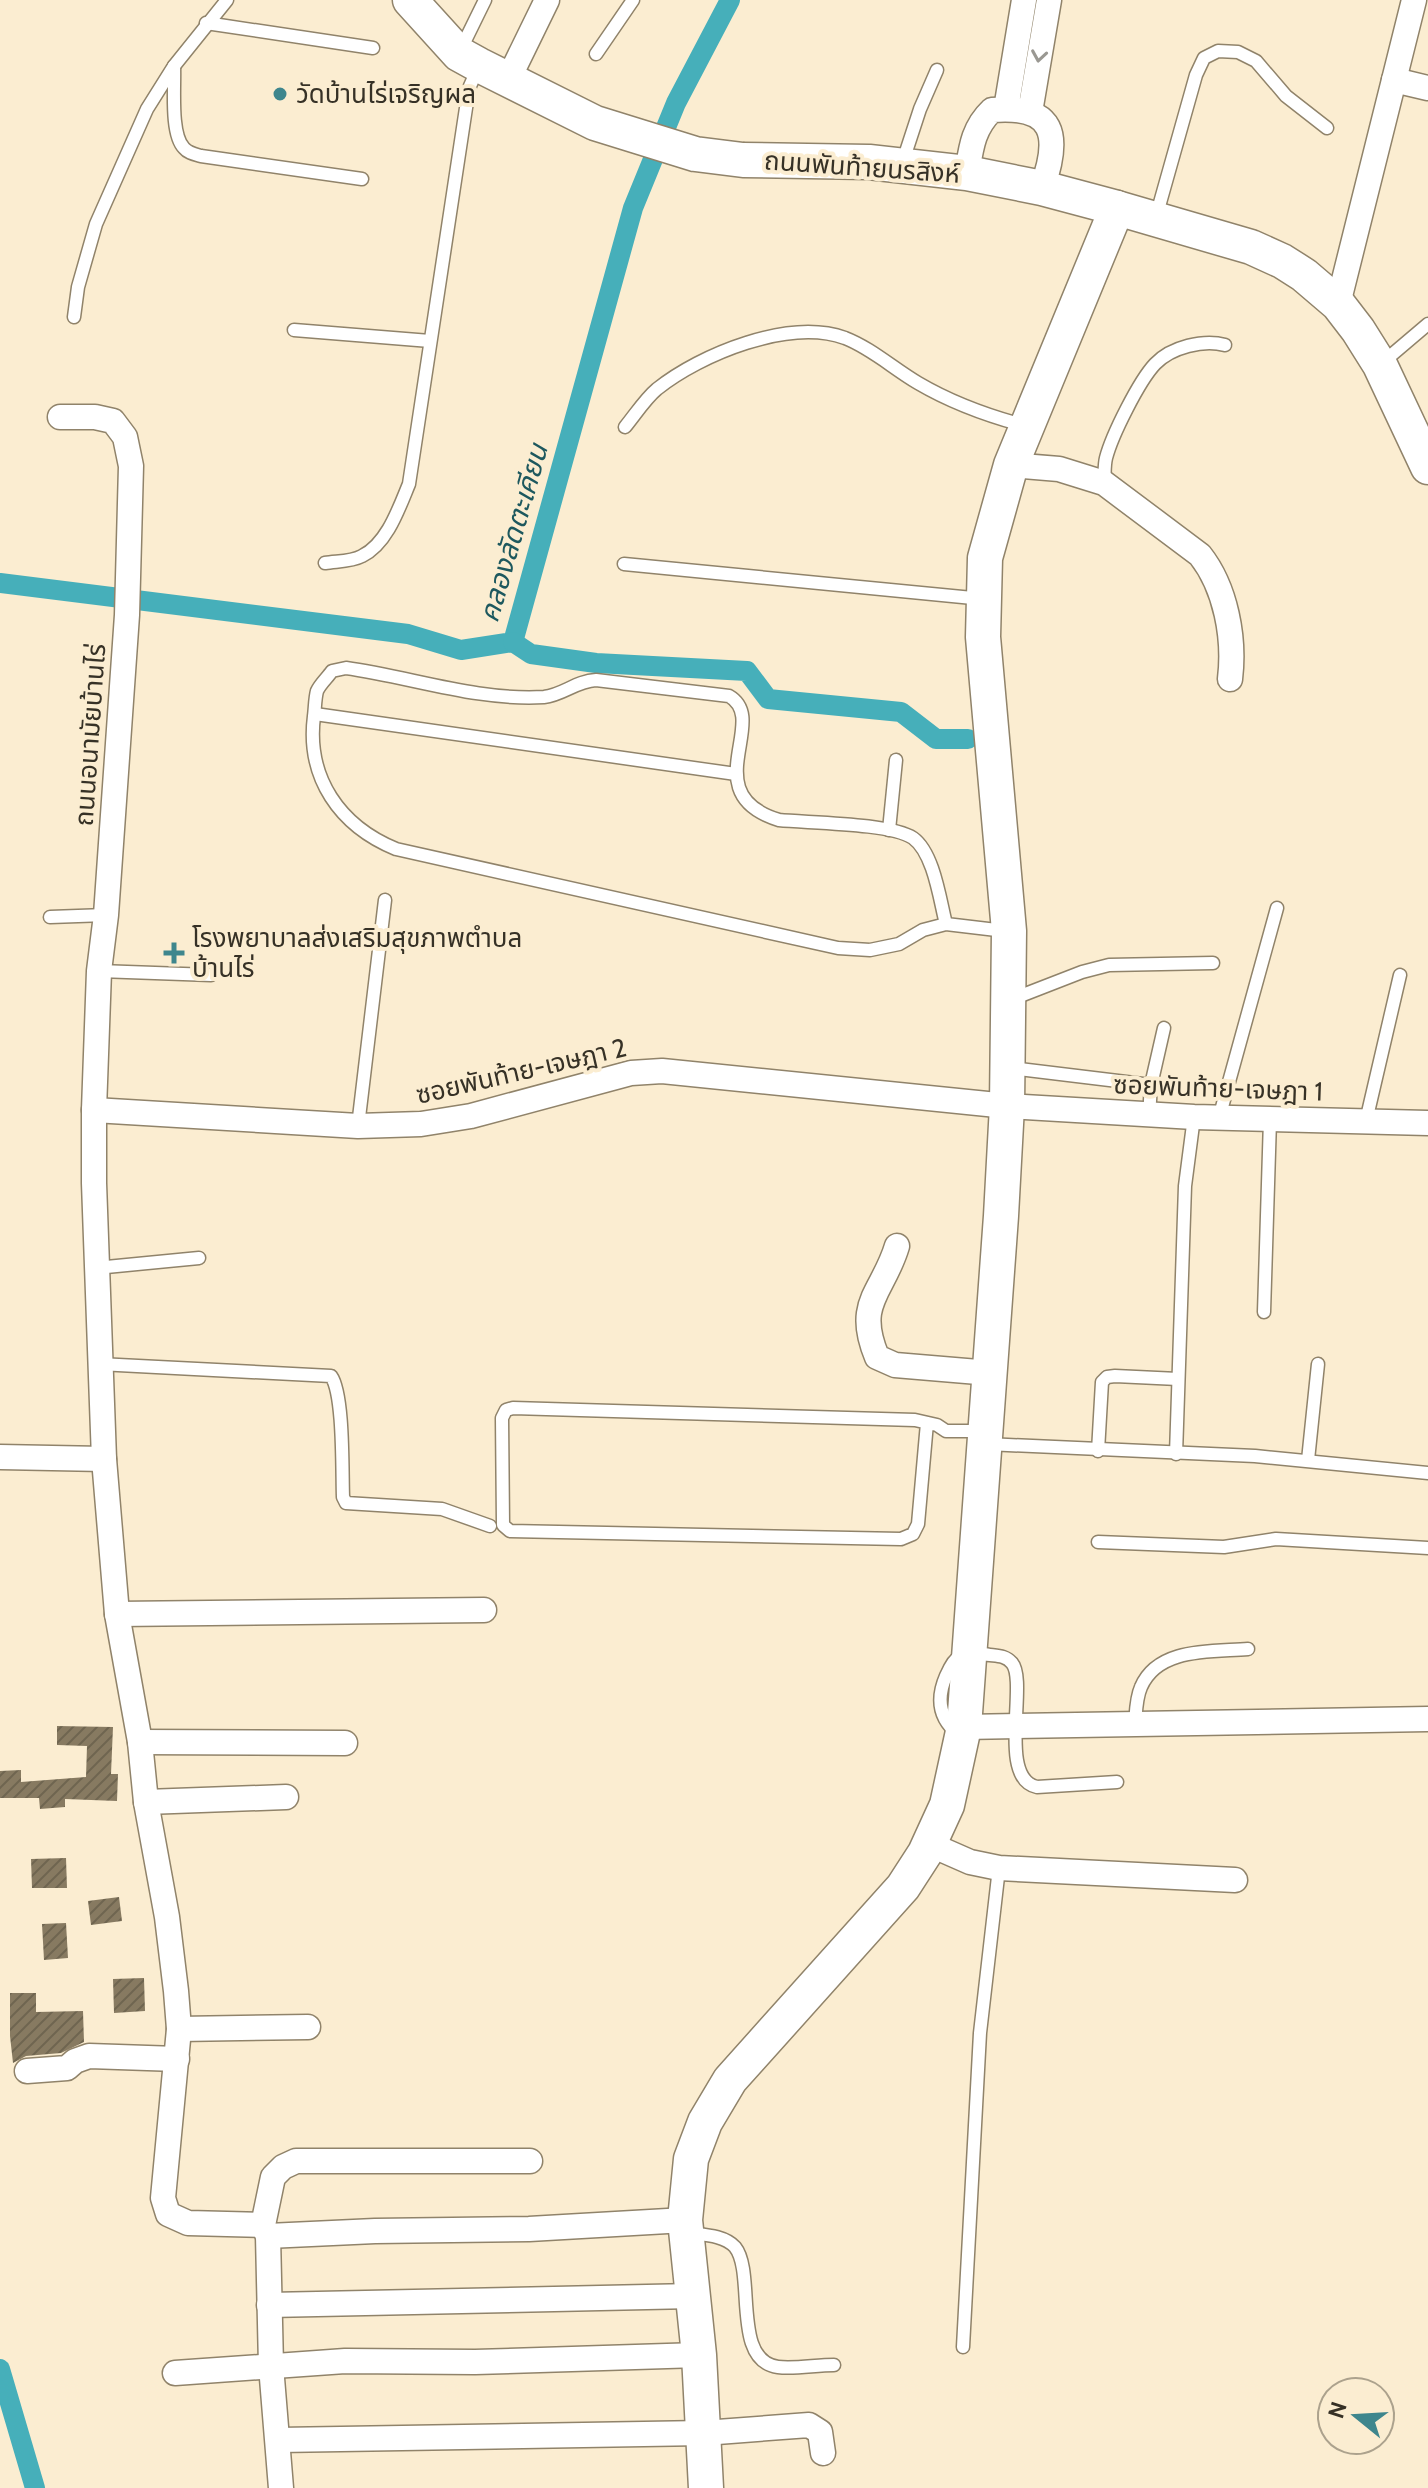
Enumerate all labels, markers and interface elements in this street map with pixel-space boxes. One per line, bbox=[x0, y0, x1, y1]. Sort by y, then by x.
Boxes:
one-way arrow bbox=[1032, 49, 1049, 63]
place label: วัดบ้านไร่เจริญผล bbox=[296, 78, 476, 110]
marker: วัดบ้านไร่เจริญผล bbox=[271, 85, 289, 103]
street label: ถนนพันท้ายนรสิงห์ bbox=[763, 144, 962, 190]
water label: คลองลัดตะเคียน bbox=[471, 438, 555, 626]
street label: ถนนอนามัยบ้านไร่ bbox=[68, 643, 112, 827]
place label: โรงพยาบาลส่งเสริมสุขภาพตำบล บ้านไร่ bbox=[192, 922, 522, 984]
marker: โรงพยาบาลส่งเสริมสุขภาพตำบล บ้านไร่ bbox=[163, 942, 185, 964]
street label: ซอยพันท้าย-เจษฎา 2 bbox=[413, 1031, 629, 1111]
street label: ซอยพันท้าย-เจษฎา 1 bbox=[1113, 1068, 1323, 1108]
north arrow bbox=[1316, 2376, 1396, 2456]
text: N bbox=[1322, 2398, 1353, 2422]

